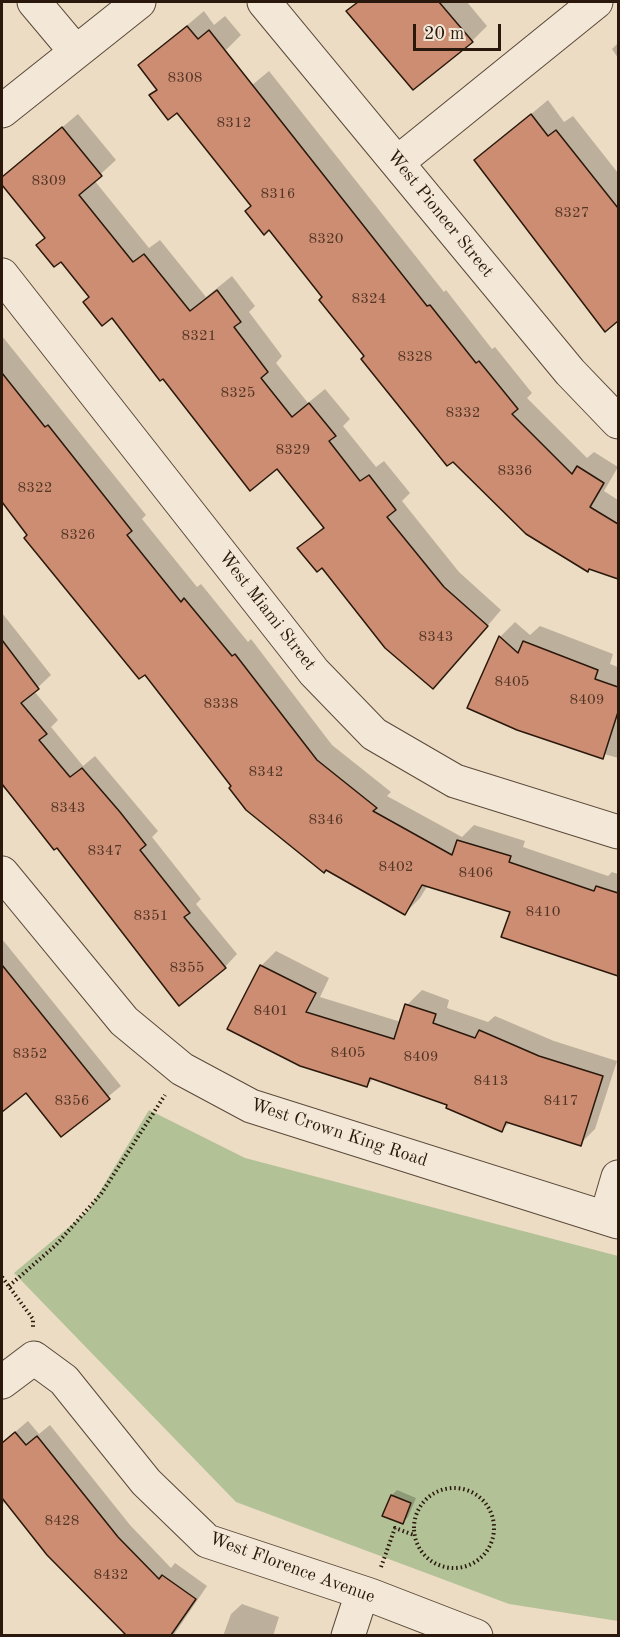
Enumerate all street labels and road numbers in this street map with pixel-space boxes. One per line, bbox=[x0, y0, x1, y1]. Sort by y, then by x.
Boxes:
street label: West Pioneer Street bbox=[382, 146, 498, 282]
street label: West Miami Street bbox=[214, 547, 320, 675]
street label: West Crown King Road bbox=[248, 1094, 430, 1172]
street label: West Florence Avenue bbox=[206, 1528, 378, 1608]

